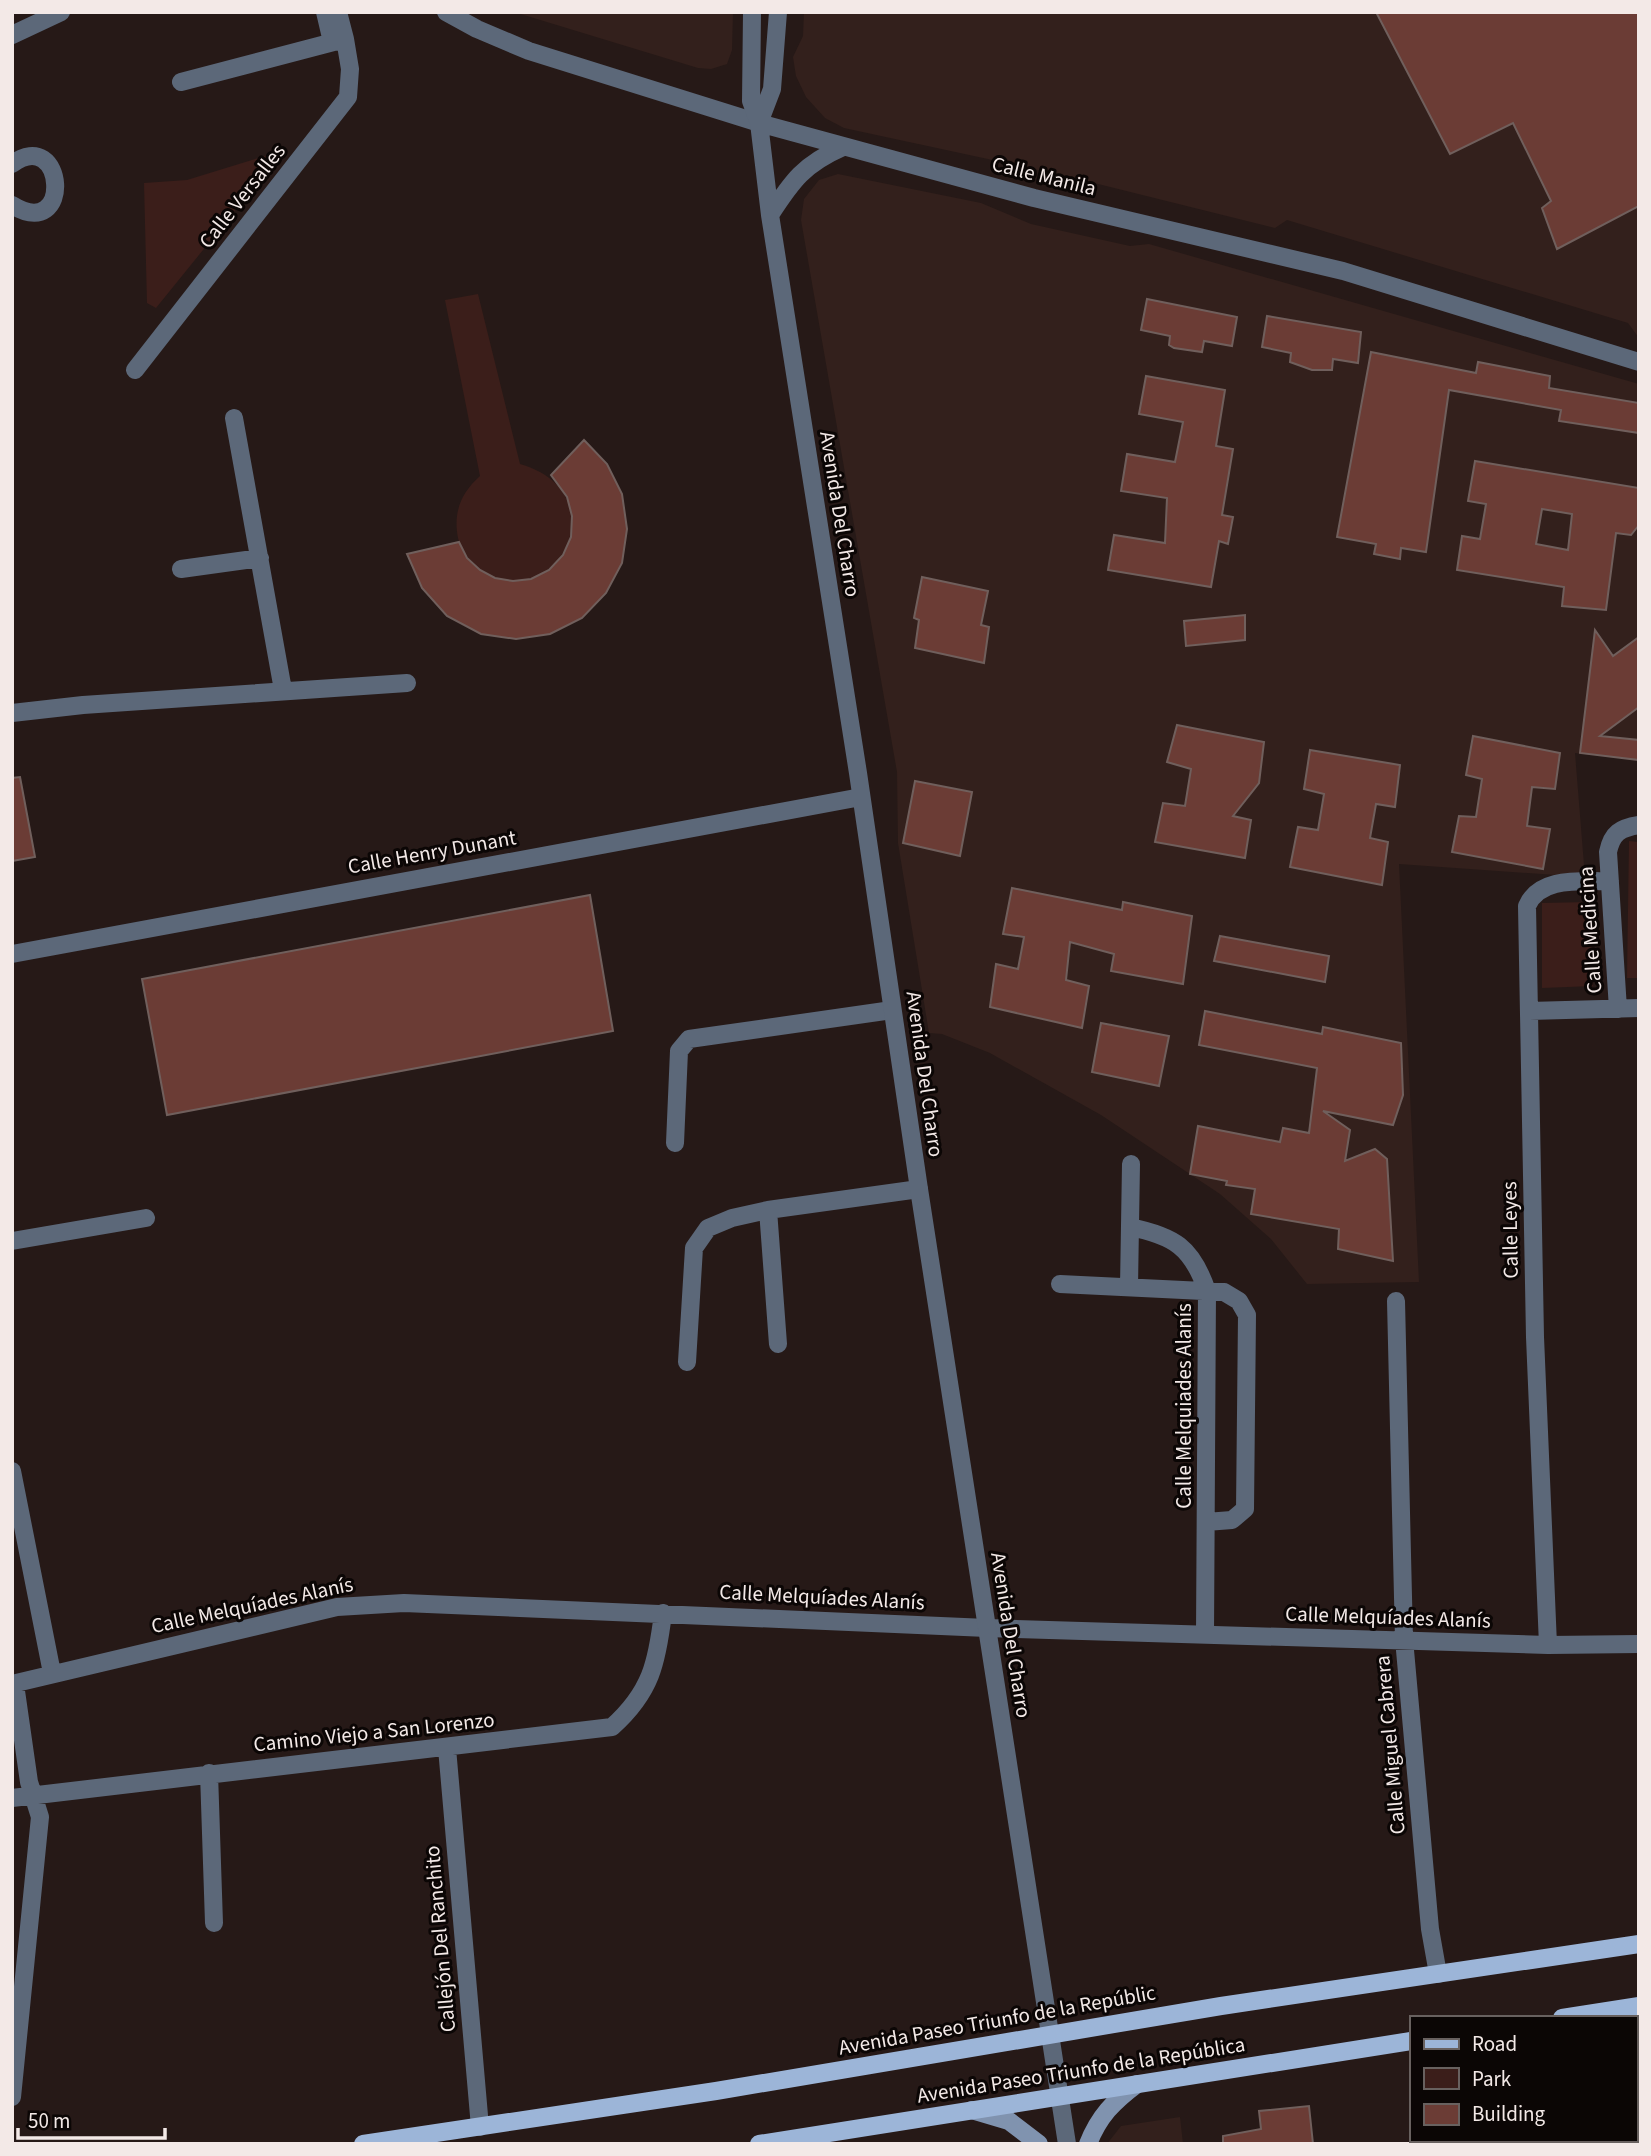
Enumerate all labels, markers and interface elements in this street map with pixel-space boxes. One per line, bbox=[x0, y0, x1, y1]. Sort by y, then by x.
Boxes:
street label: Calle Versalles bbox=[192, 137, 293, 255]
street label: Calle Manila bbox=[989, 149, 1099, 203]
street label: Avenida Del Charro bbox=[812, 429, 868, 599]
street label: Calle Henry Dunant bbox=[346, 822, 518, 882]
street label: Calle Medicina bbox=[1571, 865, 1609, 995]
street label: Avenida Del Charro bbox=[899, 989, 951, 1159]
street label: Calle Leyes bbox=[1494, 1181, 1526, 1279]
street label: Calle Melquiades Alanís bbox=[1169, 1303, 1199, 1509]
street label: Avenida Del Charro bbox=[983, 1550, 1039, 1720]
street label: Calle Melquíades Alanís bbox=[148, 1569, 356, 1641]
street label: Calle Melquíades Alanís bbox=[719, 1577, 926, 1617]
street label: Calle Melquíades Alanís bbox=[1285, 1598, 1491, 1636]
street label: Calle Miguel Cabrera bbox=[1367, 1654, 1413, 1836]
street label: Camino Viejo a San Lorenzo bbox=[252, 1704, 496, 1760]
street label: Callejón Del Ranchito bbox=[417, 1844, 463, 2034]
street label: Avenida Paseo Triunfo de la Repúblic bbox=[836, 1977, 1158, 2063]
legend bbox=[1410, 2016, 1637, 2142]
street label: Avenida Paseo Triunfo de la República bbox=[915, 2029, 1247, 2111]
text: Road bbox=[1472, 2029, 1517, 2059]
text: Park bbox=[1472, 2064, 1512, 2094]
scale bar bbox=[18, 2096, 164, 2140]
text: Building bbox=[1472, 2099, 1546, 2129]
text: 50 m bbox=[28, 2106, 70, 2136]

